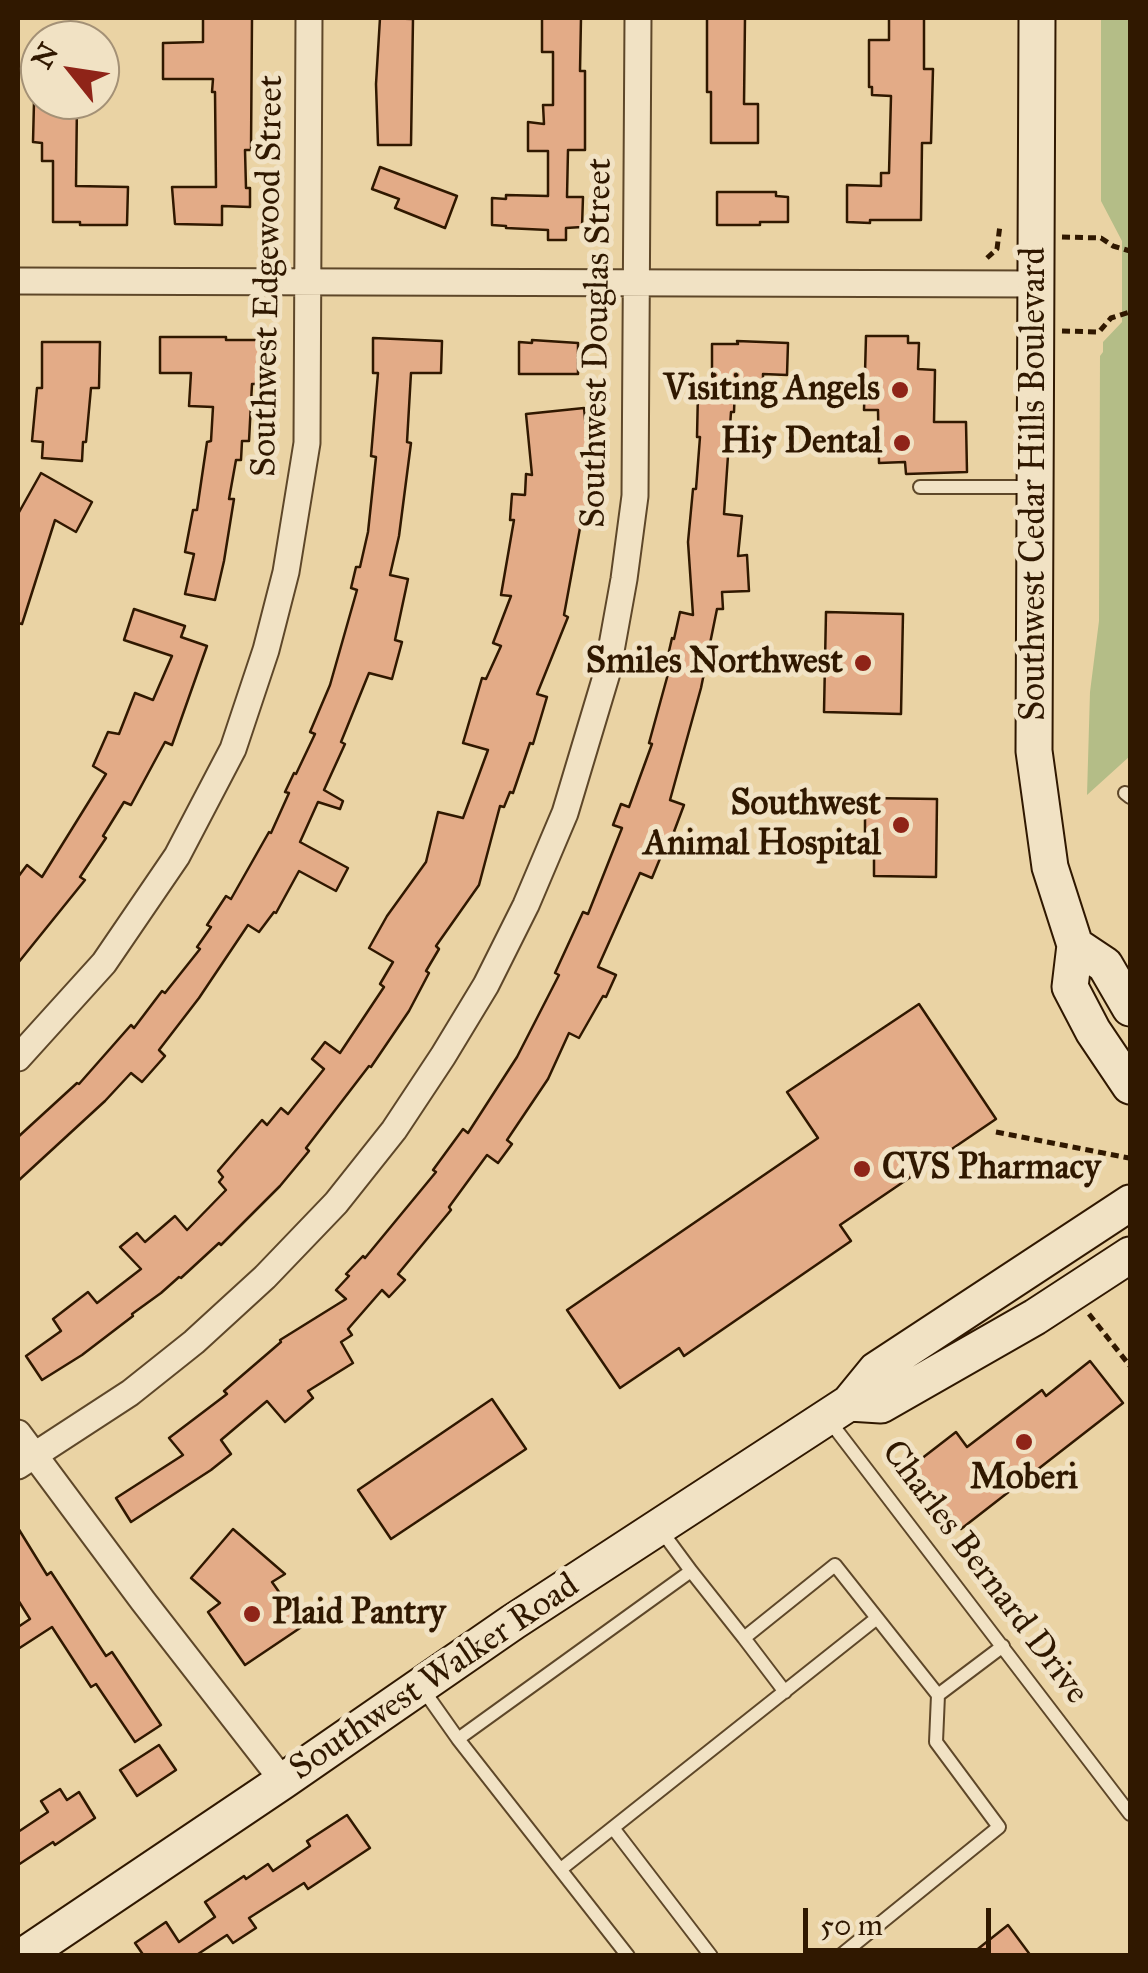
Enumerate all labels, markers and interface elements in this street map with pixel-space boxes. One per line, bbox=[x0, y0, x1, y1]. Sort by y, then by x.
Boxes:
north arrow bbox=[20, 20, 120, 120]
text: N bbox=[24, 37, 66, 75]
street label: Southwest Edgewood Street bbox=[244, 75, 294, 477]
street label: Southwest Douglas Street bbox=[574, 158, 622, 528]
street label: Southwest Cedar Hills Boulevard bbox=[1014, 247, 1056, 721]
place label: Visiting Angels bbox=[663, 369, 880, 411]
marker: Visiting Angels bbox=[889, 379, 911, 401]
place label: Hi5 Dental bbox=[721, 422, 882, 464]
marker: Hi5 Dental bbox=[891, 432, 913, 454]
place label: Smiles Northwest bbox=[586, 642, 843, 684]
marker: Smiles Northwest bbox=[852, 652, 874, 674]
place label: Southwest Animal Hospital bbox=[644, 784, 881, 866]
marker: Southwest Animal Hospital bbox=[890, 814, 912, 836]
place label: CVS Pharmacy bbox=[882, 1148, 1101, 1190]
marker: CVS Pharmacy bbox=[851, 1158, 873, 1180]
marker: Moberi bbox=[1013, 1431, 1035, 1453]
street label: Charles Bernard Drive bbox=[871, 1433, 1097, 1713]
place label: Moberi bbox=[970, 1458, 1078, 1500]
street label: Southwest Walker Road bbox=[282, 1566, 588, 1790]
place label: Plaid Pantry bbox=[272, 1593, 446, 1635]
marker: Plaid Pantry bbox=[241, 1603, 263, 1625]
scale bar bbox=[808, 1888, 996, 1950]
text: 50 m bbox=[820, 1907, 883, 1943]

